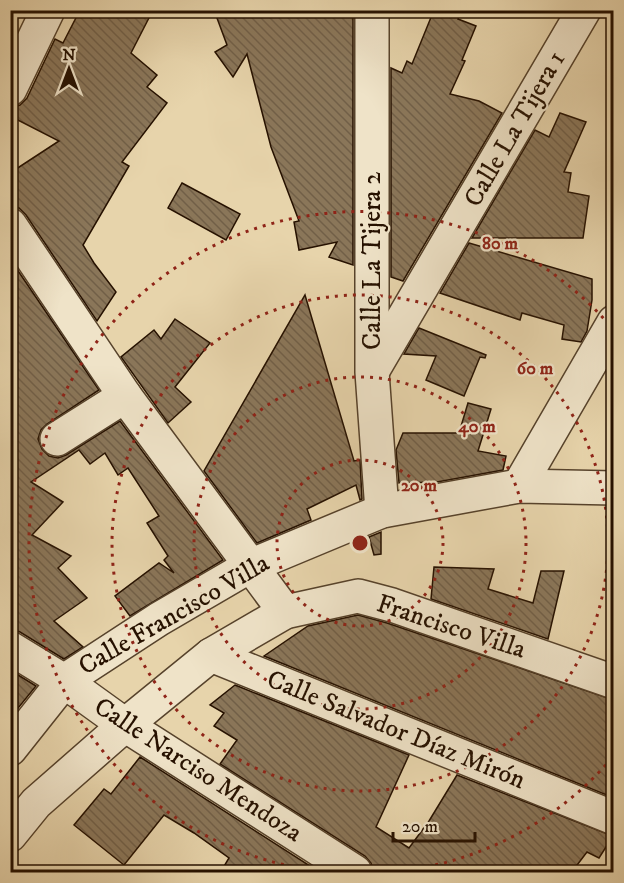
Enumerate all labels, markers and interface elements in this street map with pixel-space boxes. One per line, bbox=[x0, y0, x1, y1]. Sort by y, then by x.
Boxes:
north arrow bbox=[39, 39, 99, 99]
text: N bbox=[62, 45, 76, 65]
street label: Calle La Tijera 1 bbox=[457, 45, 573, 213]
street label: Calle La Tijera 2 bbox=[356, 172, 389, 350]
text: 80 m bbox=[482, 233, 519, 255]
text: 60 m bbox=[517, 358, 554, 380]
text: 40 m bbox=[457, 416, 496, 438]
text: 20 m bbox=[401, 475, 437, 497]
centre of rings bbox=[350, 533, 370, 553]
street label: Calle Francisco Villa bbox=[73, 547, 275, 683]
street label: Francisco Villa bbox=[372, 587, 530, 667]
street label: Calle Salvador Díaz Mirón bbox=[262, 663, 531, 797]
street label: Calle Narciso Mendoza bbox=[88, 690, 308, 850]
scale bar bbox=[393, 805, 476, 843]
text: 20 m bbox=[402, 816, 438, 838]

